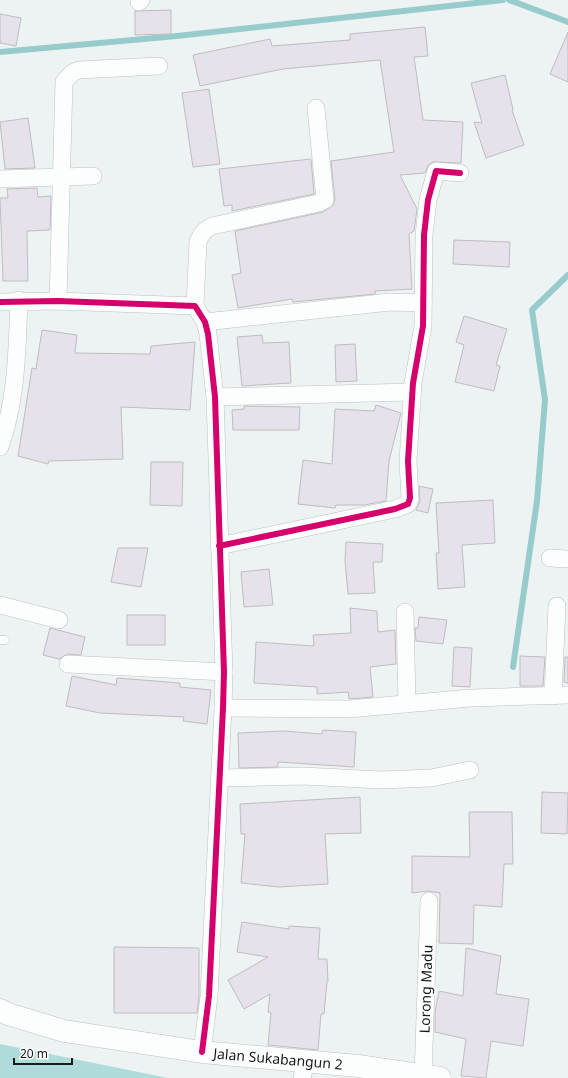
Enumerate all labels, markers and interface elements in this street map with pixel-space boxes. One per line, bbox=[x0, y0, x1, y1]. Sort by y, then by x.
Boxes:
street label: Lorong Madu bbox=[414, 944, 437, 1034]
scale bar bbox=[14, 1040, 72, 1066]
street label: Jalan Sukabangun 2 bbox=[211, 1043, 344, 1074]
text: 20 m bbox=[20, 1045, 48, 1062]

